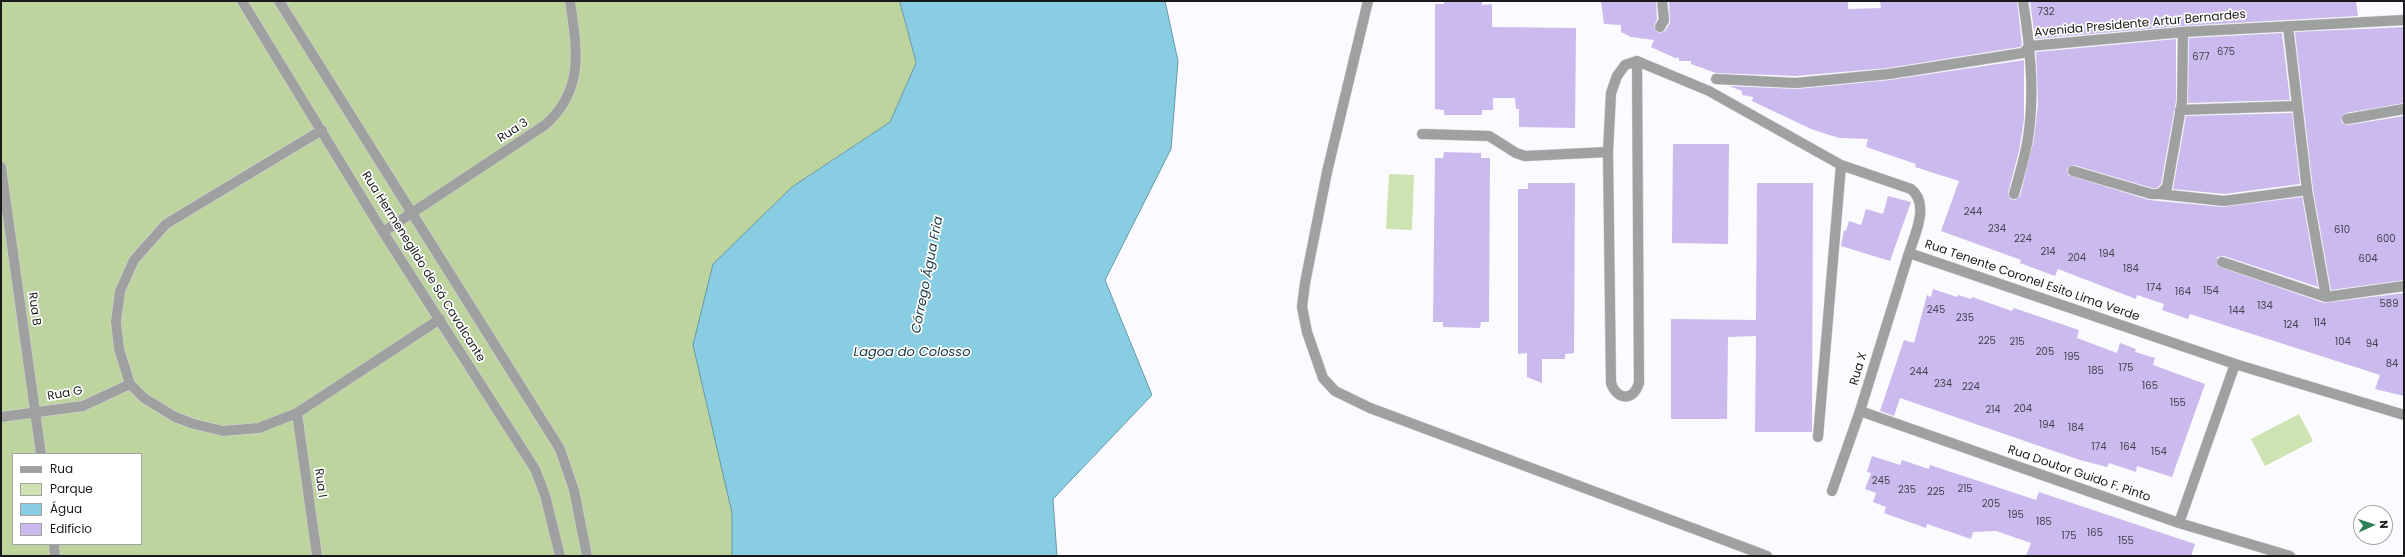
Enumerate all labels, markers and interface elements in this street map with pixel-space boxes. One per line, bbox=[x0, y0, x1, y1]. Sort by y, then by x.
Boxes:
house number: 732 bbox=[2037, 6, 2055, 18]
street label: Avenida Presidente Artur Bernardes bbox=[2034, 8, 2246, 40]
house number: 675 bbox=[2217, 46, 2235, 58]
house number: 677 bbox=[2192, 51, 2210, 63]
street label: Rua 3 bbox=[495, 116, 531, 146]
street label: Rua Hermenegildo de Sá Cavalcante bbox=[358, 169, 488, 365]
house number: 244 bbox=[1964, 206, 1982, 218]
water label: Córrego Água Fria bbox=[909, 215, 947, 335]
house number: 234 bbox=[1988, 223, 2006, 235]
house number: 610 bbox=[2334, 224, 2350, 236]
house number: 224 bbox=[2014, 233, 2032, 245]
house number: 600 bbox=[2377, 233, 2395, 245]
street label: Rua Tenente Coronel Esito Lima Verde bbox=[1923, 237, 2141, 325]
house number: 214 bbox=[2040, 246, 2056, 258]
house number: 194 bbox=[2099, 248, 2115, 260]
house number: 204 bbox=[2068, 252, 2086, 264]
house number: 604 bbox=[2359, 253, 2377, 265]
house number: 184 bbox=[2123, 263, 2139, 275]
house number: 174 bbox=[2147, 282, 2161, 294]
house number: 154 bbox=[2203, 285, 2219, 297]
house number: 164 bbox=[2175, 286, 2191, 298]
street label: Rua B bbox=[25, 291, 43, 327]
house number: 589 bbox=[2380, 298, 2398, 310]
house number: 134 bbox=[2257, 300, 2273, 312]
house number: 245 bbox=[1927, 304, 1945, 316]
house number: 144 bbox=[2229, 305, 2245, 317]
house number: 235 bbox=[1956, 312, 1974, 324]
house number: 114 bbox=[2314, 317, 2326, 329]
house number: 124 bbox=[2283, 319, 2299, 331]
house number: 225 bbox=[1978, 335, 1996, 347]
house number: 215 bbox=[2009, 336, 2025, 348]
house number: 104 bbox=[2335, 336, 2351, 348]
house number: 94 bbox=[2366, 338, 2378, 350]
water label: Lagoa do Colosso bbox=[854, 345, 970, 361]
house number: 205 bbox=[2036, 346, 2054, 358]
street label: Rua X bbox=[1847, 351, 1871, 387]
house number: 195 bbox=[2064, 351, 2080, 363]
house number: 84 bbox=[2386, 358, 2398, 370]
house number: 175 bbox=[2119, 362, 2133, 374]
house number: 185 bbox=[2088, 365, 2104, 377]
house number: 244 bbox=[1910, 366, 1928, 378]
house number: 234 bbox=[1934, 378, 1952, 390]
house number: 165 bbox=[2142, 380, 2158, 392]
house number: 224 bbox=[1962, 381, 1980, 393]
street label: Rua G bbox=[46, 384, 84, 404]
house number: 155 bbox=[2170, 397, 2186, 409]
house number: 204 bbox=[2014, 403, 2032, 415]
house number: 214 bbox=[1985, 404, 2001, 416]
house number: 194 bbox=[2039, 419, 2055, 431]
house number: 184 bbox=[2068, 422, 2084, 434]
house number: 174 bbox=[2092, 441, 2106, 453]
house number: 164 bbox=[2120, 441, 2136, 453]
street label: Rua Doutor Guido F. Pinto bbox=[2006, 443, 2152, 505]
house number: 154 bbox=[2151, 446, 2167, 458]
legend bbox=[12, 453, 142, 545]
text: Rua bbox=[50, 460, 73, 477]
street label: Rua I bbox=[311, 468, 329, 498]
house number: 245 bbox=[1872, 475, 1890, 487]
text: Parque bbox=[50, 480, 93, 497]
house number: 215 bbox=[1957, 483, 1973, 495]
house number: 235 bbox=[1898, 484, 1916, 496]
house number: 225 bbox=[1927, 486, 1945, 498]
house number: 205 bbox=[1982, 498, 2000, 510]
text: Água bbox=[50, 500, 82, 517]
north arrow bbox=[2353, 505, 2393, 545]
house number: 195 bbox=[2008, 509, 2024, 521]
house number: 185 bbox=[2036, 516, 2052, 528]
text: Edifício bbox=[50, 520, 92, 537]
text: N bbox=[2376, 520, 2392, 529]
house number: 165 bbox=[2087, 527, 2103, 539]
house number: 175 bbox=[2062, 530, 2076, 542]
house number: 155 bbox=[2118, 535, 2134, 547]

